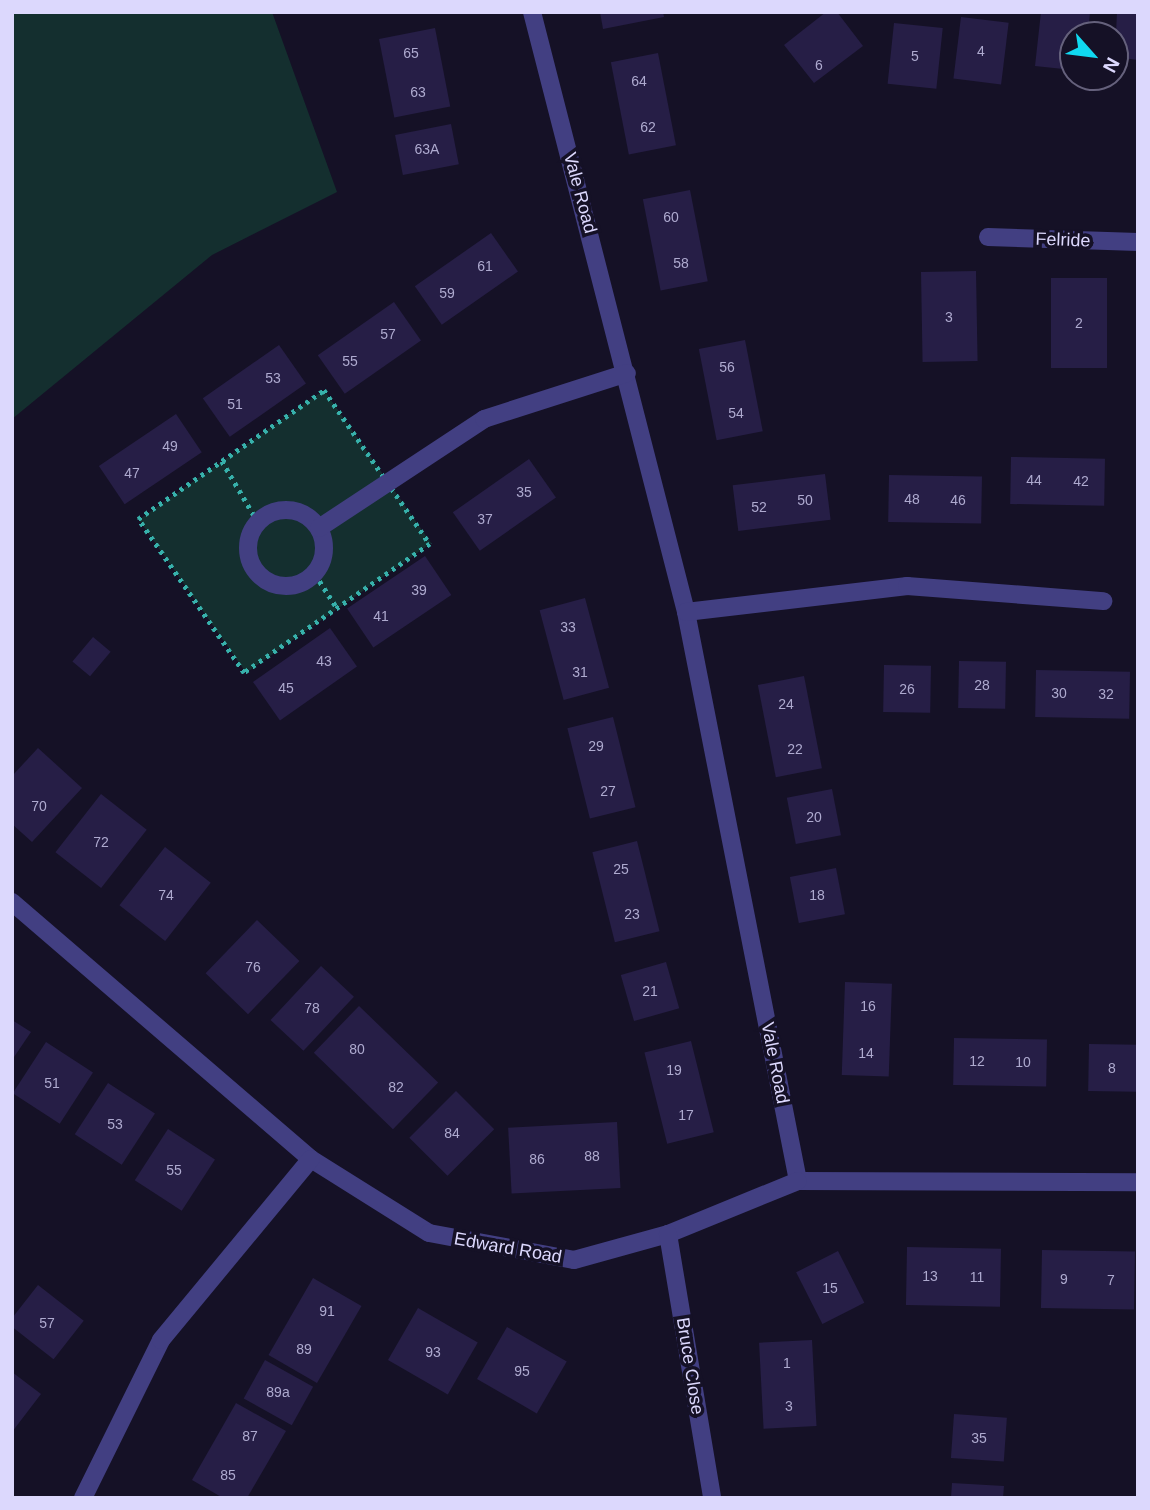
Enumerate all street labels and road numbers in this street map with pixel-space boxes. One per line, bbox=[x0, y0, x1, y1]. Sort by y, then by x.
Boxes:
street label: Vale Road bbox=[559, 150, 601, 236]
street label: Felride bbox=[1035, 228, 1091, 252]
street label: Vale Road bbox=[757, 1020, 793, 1106]
street label: Edward Road bbox=[452, 1228, 564, 1268]
street label: Bruce Close bbox=[672, 1316, 708, 1416]

